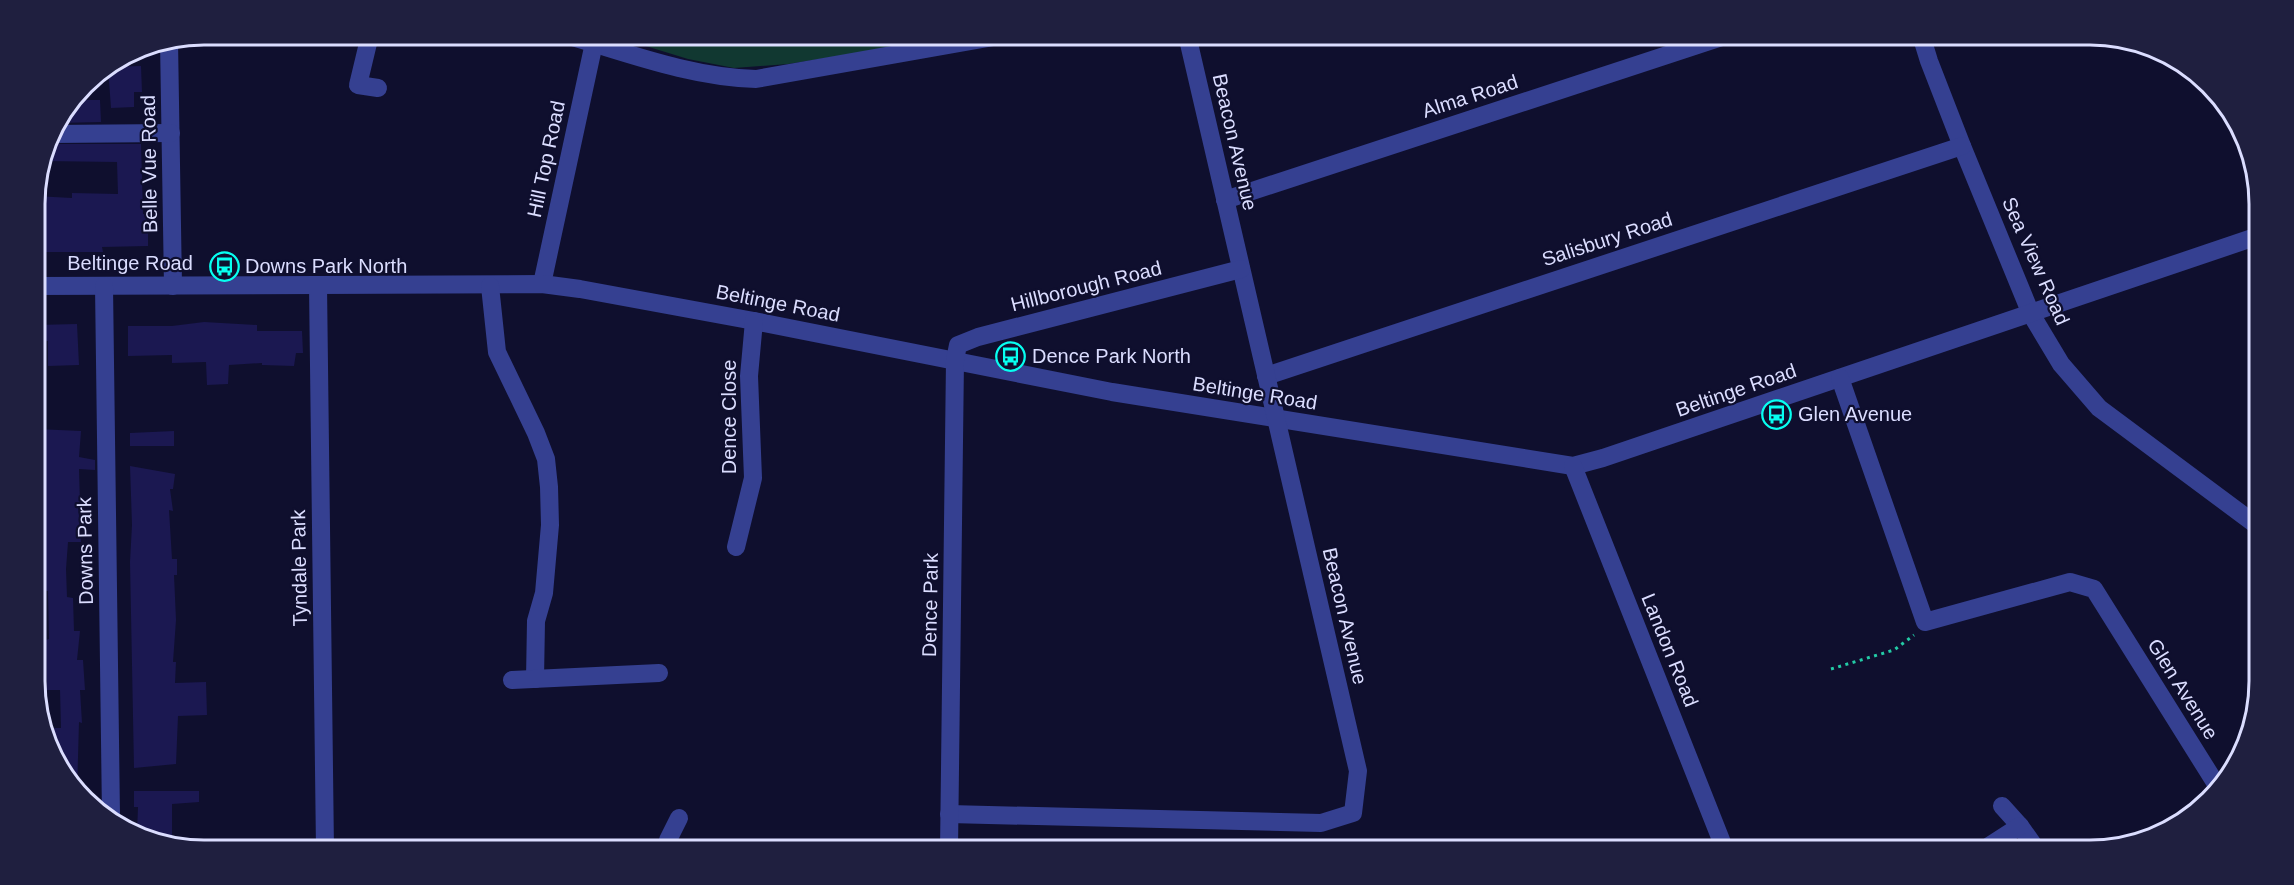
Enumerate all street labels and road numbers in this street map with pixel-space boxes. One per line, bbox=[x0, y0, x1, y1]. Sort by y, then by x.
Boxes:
street label: Alma Road bbox=[1420, 70, 1520, 122]
street label: Beacon Avenue bbox=[1209, 71, 1261, 213]
street label: Belle Vue Road bbox=[137, 95, 161, 233]
street label: Hill Top Road bbox=[523, 99, 569, 219]
street label: Sea View Road bbox=[1998, 194, 2074, 328]
street label: Salisbury Road bbox=[1539, 208, 1675, 270]
street label: Beltinge Road bbox=[67, 252, 193, 274]
street label: Hillborough Road bbox=[1008, 257, 1164, 315]
street label: Beltinge Road bbox=[714, 280, 842, 326]
street label: Beltinge Road bbox=[1673, 359, 1799, 421]
street label: Dence Close bbox=[718, 360, 740, 474]
street label: Beltinge Road bbox=[1191, 372, 1319, 414]
street label: Downs Park bbox=[73, 496, 97, 605]
street label: Tyndale Park bbox=[287, 508, 311, 627]
street label: Beacon Avenue bbox=[1319, 545, 1371, 687]
street label: Dence Park bbox=[918, 552, 942, 657]
street label: Landon Road bbox=[1637, 590, 1703, 710]
street label: Glen Avenue bbox=[2143, 635, 2223, 743]

